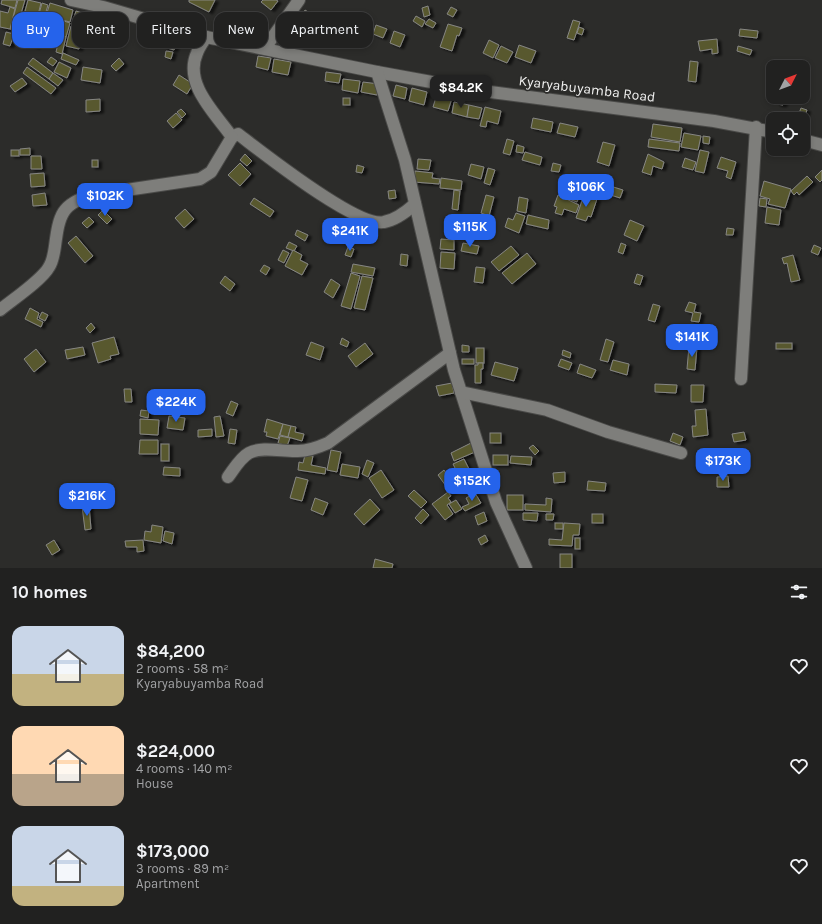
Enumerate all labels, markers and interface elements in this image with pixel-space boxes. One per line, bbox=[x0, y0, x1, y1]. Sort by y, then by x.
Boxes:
chip: Buy bbox=[12, 12, 64, 48]
chip: Rent bbox=[72, 12, 129, 48]
chip: Filters bbox=[137, 12, 206, 48]
chip: New bbox=[214, 12, 268, 48]
chip: Apartment bbox=[276, 12, 373, 48]
north arrow bbox=[766, 60, 810, 104]
map controls bbox=[766, 60, 810, 156]
street label: Kyaryabuyamba Road bbox=[518, 72, 656, 106]
pin: $84.2K bbox=[428, 75, 494, 109]
text: $84.2K bbox=[439, 80, 483, 95]
button: locate bbox=[766, 112, 810, 156]
pin: $106K bbox=[558, 174, 614, 208]
text: $106K bbox=[567, 179, 605, 194]
pin: $102K bbox=[77, 183, 133, 217]
text: $102K bbox=[86, 188, 124, 203]
pin: $115K bbox=[442, 214, 498, 248]
pin: $241K bbox=[322, 218, 378, 252]
text: $115K bbox=[453, 219, 487, 234]
text: $241K bbox=[331, 223, 369, 238]
pin: $141K bbox=[664, 324, 720, 358]
text: $141K bbox=[675, 329, 709, 344]
pin: $224K bbox=[148, 389, 204, 423]
text: $224K bbox=[156, 394, 196, 409]
pin: $173K bbox=[695, 448, 751, 482]
text: $173K bbox=[705, 453, 741, 468]
pin: $152K bbox=[444, 468, 500, 502]
text: $152K bbox=[453, 473, 491, 488]
pin: $216K bbox=[59, 483, 115, 517]
text: $216K bbox=[68, 488, 106, 503]
icon: filters bbox=[788, 581, 810, 603]
text: 10 homes bbox=[12, 582, 87, 602]
text: $84,200 bbox=[136, 641, 205, 661]
icon: home bbox=[44, 642, 92, 690]
icon: heart bbox=[788, 655, 810, 677]
text: 2 rooms · 58 m² bbox=[136, 661, 229, 676]
text: Kyaryabuyamba Road bbox=[136, 676, 264, 691]
text: $224,000 bbox=[136, 741, 215, 761]
icon: home bbox=[44, 742, 92, 790]
icon: heart bbox=[788, 755, 810, 777]
text: 4 rooms · 140 m² bbox=[136, 761, 232, 776]
text: House bbox=[136, 776, 173, 791]
text: $173,000 bbox=[136, 841, 209, 861]
icon: home bbox=[44, 842, 92, 890]
icon: heart bbox=[788, 855, 810, 877]
text: 3 rooms · 89 m² bbox=[136, 861, 229, 876]
text: Apartment bbox=[136, 876, 199, 891]

